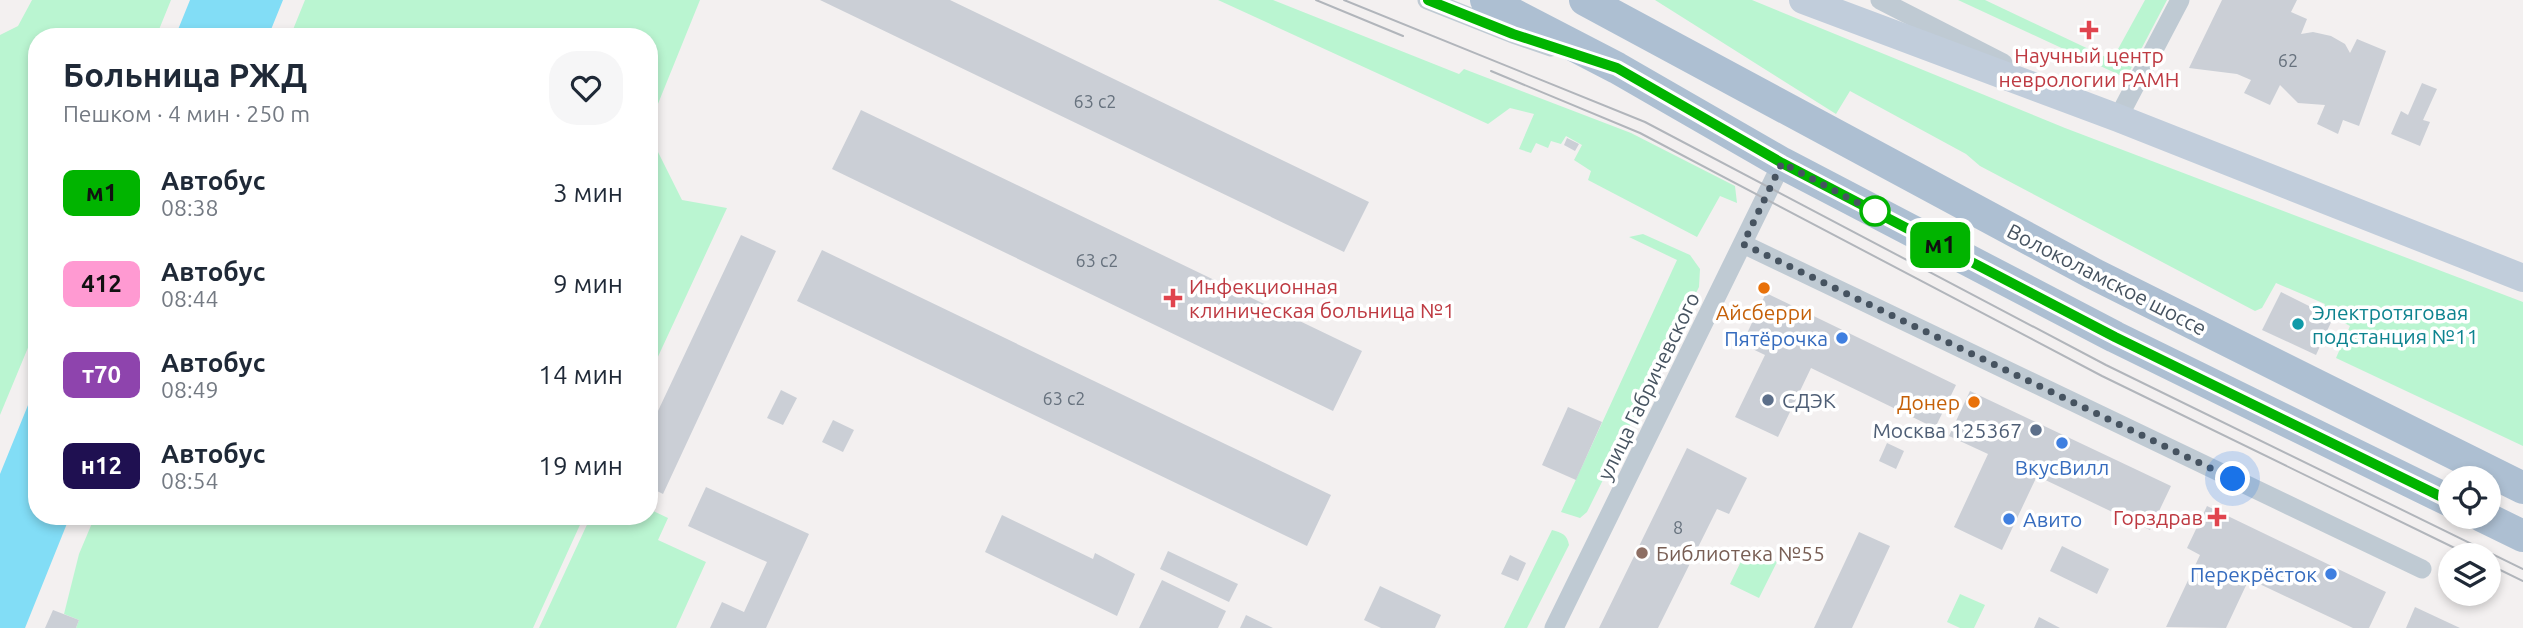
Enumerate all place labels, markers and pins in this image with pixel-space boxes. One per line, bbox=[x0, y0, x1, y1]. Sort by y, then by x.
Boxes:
marker: Научный центр неврологии РАМН bbox=[2079, 20, 2099, 40]
place label: Научный центр неврологии РАМН bbox=[1998, 43, 2180, 91]
unlabelled marker bbox=[1860, 196, 1890, 226]
place label: Инфекционная клиническая больница №1 bbox=[1189, 274, 1455, 322]
marker: Айсберри bbox=[1756, 280, 1772, 296]
marker: Инфекционная клиническая больница №1 bbox=[1163, 288, 1183, 308]
place label: Айсберри bbox=[1716, 300, 1812, 324]
place label: Электротяговая подстанция №11 bbox=[2312, 300, 2479, 348]
marker: Электротяговая подстанция №11 bbox=[2290, 316, 2306, 332]
place label: Пятёрочка bbox=[1724, 326, 1828, 350]
marker: Пятёрочка bbox=[1834, 330, 1850, 346]
place label: СДЭК bbox=[1782, 388, 1836, 412]
place label: Донер bbox=[1897, 390, 1960, 414]
marker: СДЭК bbox=[1760, 392, 1776, 408]
marker: Донер bbox=[1966, 394, 1982, 410]
place label: Москва 125367 bbox=[1873, 418, 2022, 442]
marker: Москва 125367 bbox=[2028, 422, 2044, 438]
marker: ВкусВилл bbox=[2054, 435, 2070, 451]
place label: ВкусВилл bbox=[2015, 455, 2109, 479]
place label: Горздрав bbox=[2113, 505, 2203, 529]
place label: Авито bbox=[2023, 507, 2082, 531]
marker: Горздрав bbox=[2209, 509, 2225, 525]
marker: Авито bbox=[2001, 511, 2017, 527]
place label: Библиотека №55 bbox=[1656, 541, 1825, 565]
marker: Библиотека №55 bbox=[1634, 545, 1650, 561]
place label: Перекрёсток bbox=[2190, 562, 2317, 586]
marker: Перекрёсток bbox=[2323, 566, 2339, 582]

